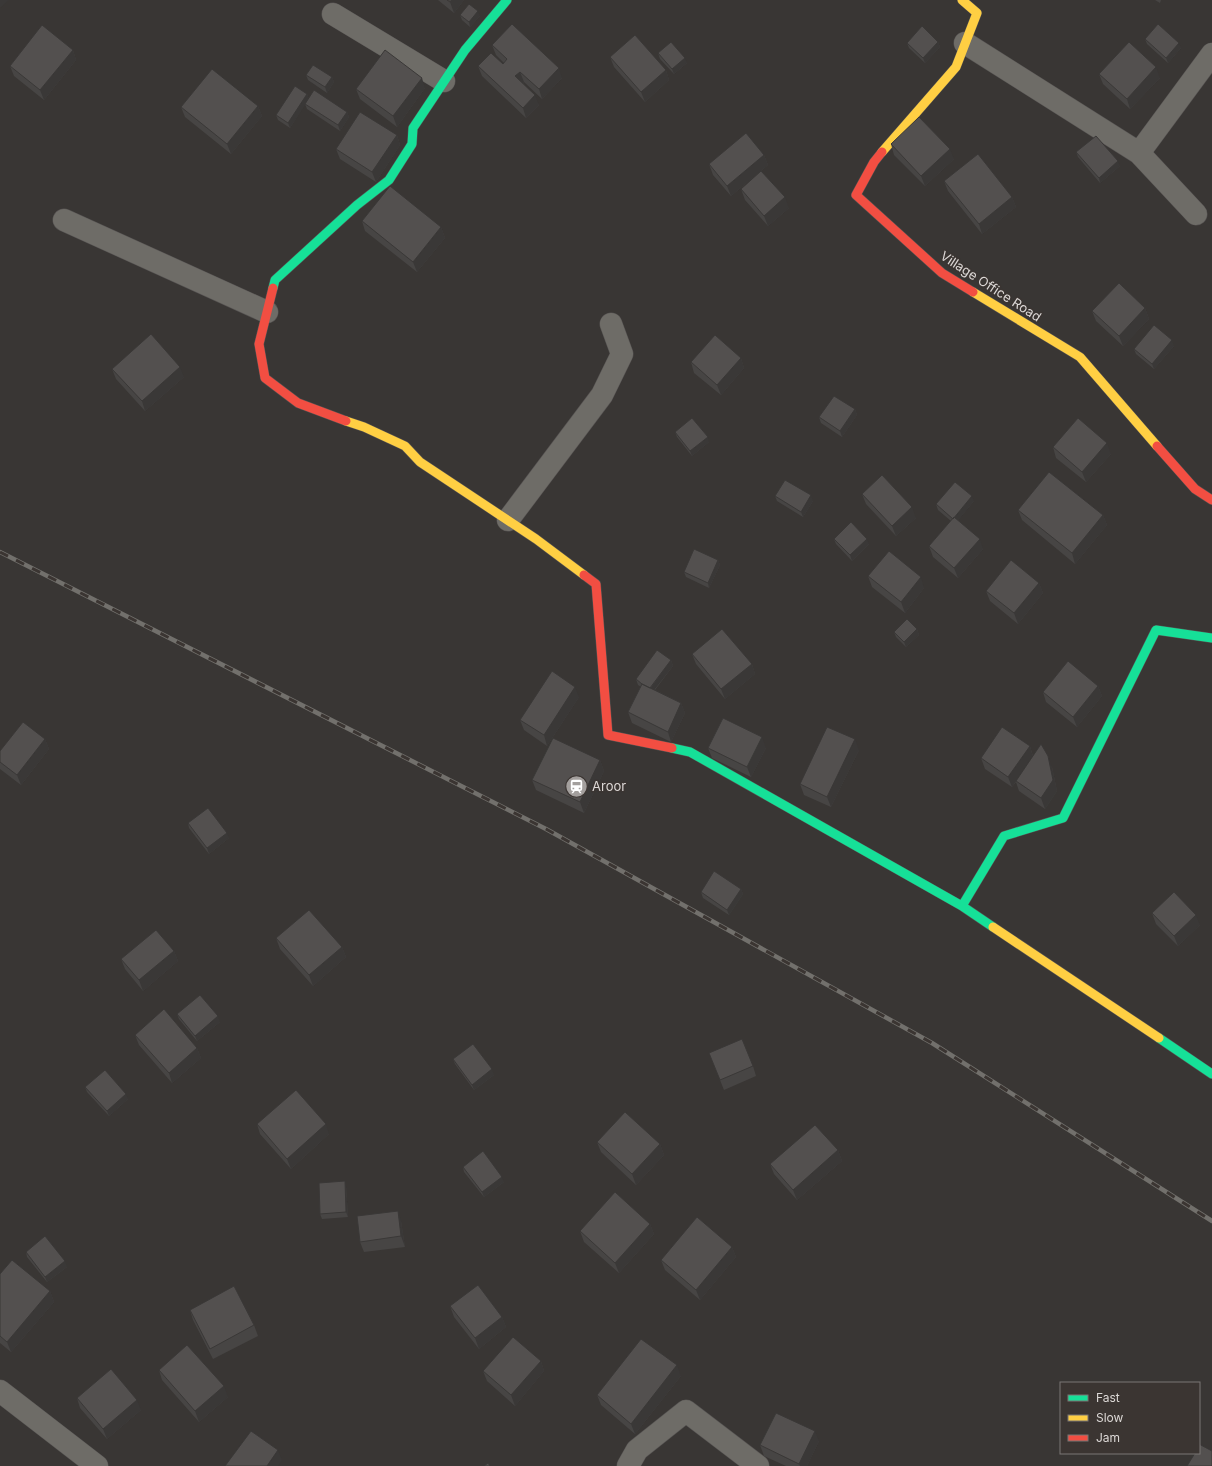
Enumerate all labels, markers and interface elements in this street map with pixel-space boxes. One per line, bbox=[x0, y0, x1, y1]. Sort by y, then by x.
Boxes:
street label: Village Office Road bbox=[938, 247, 1044, 325]
station icon: Aroor bbox=[563, 773, 589, 799]
place label: Aroor bbox=[592, 778, 626, 794]
legend bbox=[1060, 1382, 1200, 1454]
text: Fast bbox=[1096, 1390, 1120, 1405]
text: Slow bbox=[1096, 1410, 1124, 1425]
text: Jam bbox=[1096, 1430, 1120, 1445]

